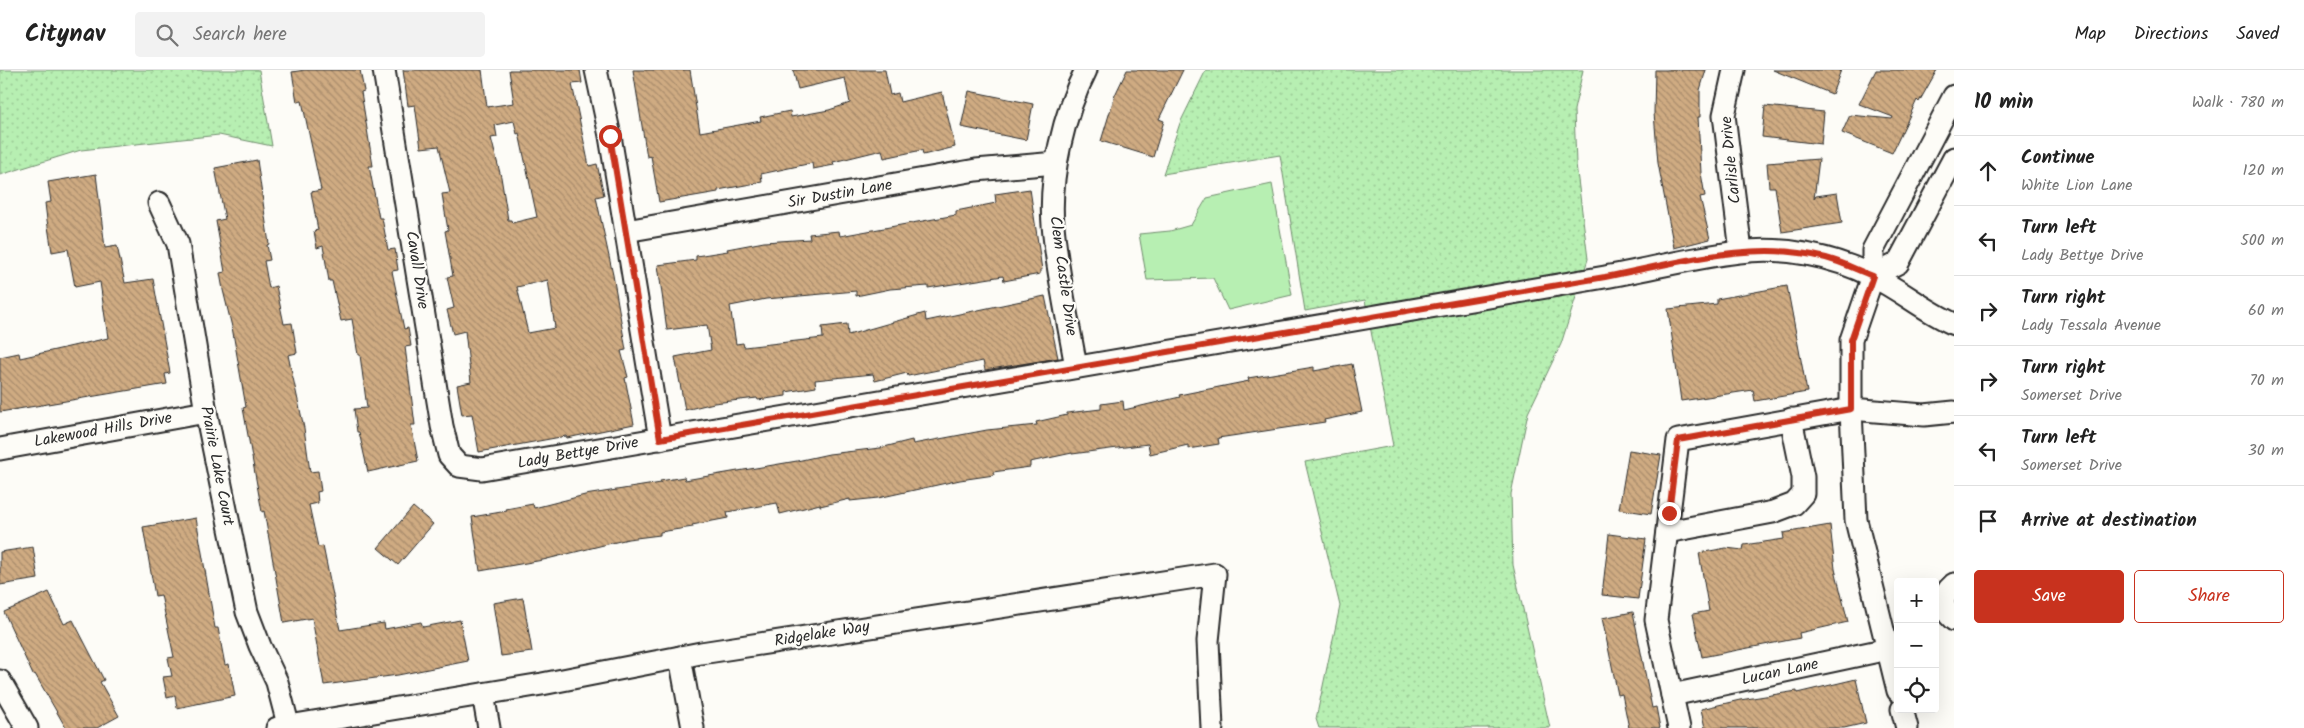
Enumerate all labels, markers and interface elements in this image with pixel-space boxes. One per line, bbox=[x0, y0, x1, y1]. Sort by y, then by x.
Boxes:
search box bbox=[135, 12, 485, 57]
text: Citynav bbox=[25, 15, 105, 54]
text: Search here bbox=[193, 20, 287, 50]
text: Map bbox=[2074, 20, 2106, 49]
text: Directions bbox=[2134, 20, 2208, 49]
text: Saved bbox=[2236, 20, 2279, 49]
icon: search bbox=[153, 21, 181, 49]
text: 10 min bbox=[1974, 86, 2034, 119]
text: Walk · 780 m bbox=[2192, 90, 2284, 115]
street label: Carlisle Drive bbox=[1714, 115, 1748, 205]
route start bbox=[599, 125, 622, 148]
text: Continue bbox=[2021, 143, 2094, 173]
icon: ahead bbox=[1974, 157, 2002, 185]
text: 120 m bbox=[2243, 158, 2284, 183]
street label: Sir Dustin Lane bbox=[786, 173, 894, 215]
text: White Lion Lane bbox=[2021, 173, 2132, 198]
text: Turn left bbox=[2021, 213, 2096, 243]
street label: Clem Castle Drive bbox=[1042, 214, 1084, 338]
icon: left bbox=[1974, 227, 2002, 255]
text: 500 m bbox=[2240, 228, 2284, 253]
street label: Cavall Drive bbox=[398, 229, 436, 311]
text: Lady Bettye Drive bbox=[2021, 243, 2143, 268]
text: Turn right bbox=[2021, 283, 2106, 313]
icon: right bbox=[1974, 297, 2002, 325]
text: 60 m bbox=[2248, 298, 2284, 323]
text: Lady Tessala Avenue bbox=[2021, 313, 2161, 338]
text: Turn right bbox=[2021, 353, 2106, 383]
icon: right bbox=[1974, 367, 2002, 395]
text: 70 m bbox=[2249, 368, 2284, 393]
text: Somerset Drive bbox=[2021, 383, 2122, 408]
street label: Prairie Lake Court bbox=[193, 404, 241, 529]
street label: Lakewood Hills Drive bbox=[32, 406, 174, 454]
text: Turn left bbox=[2021, 423, 2096, 453]
street label: Lady Bettye Drive bbox=[516, 430, 640, 476]
icon: left bbox=[1974, 437, 2002, 465]
text: 30 m bbox=[2248, 438, 2284, 463]
text: Somerset Drive bbox=[2021, 453, 2122, 478]
route end bbox=[1658, 502, 1681, 525]
text: Arrive at destination bbox=[2021, 506, 2197, 536]
icon: arrive bbox=[1974, 507, 2002, 535]
button: Save bbox=[1974, 570, 2124, 623]
button: Share bbox=[2134, 570, 2284, 623]
map controls bbox=[1894, 578, 1939, 713]
button: + bbox=[1894, 578, 1939, 623]
street label: Ridgelake Way bbox=[773, 614, 872, 654]
button: − bbox=[1894, 623, 1939, 668]
street label: Lucan Lane bbox=[1739, 652, 1821, 692]
button: locate bbox=[1894, 668, 1939, 713]

